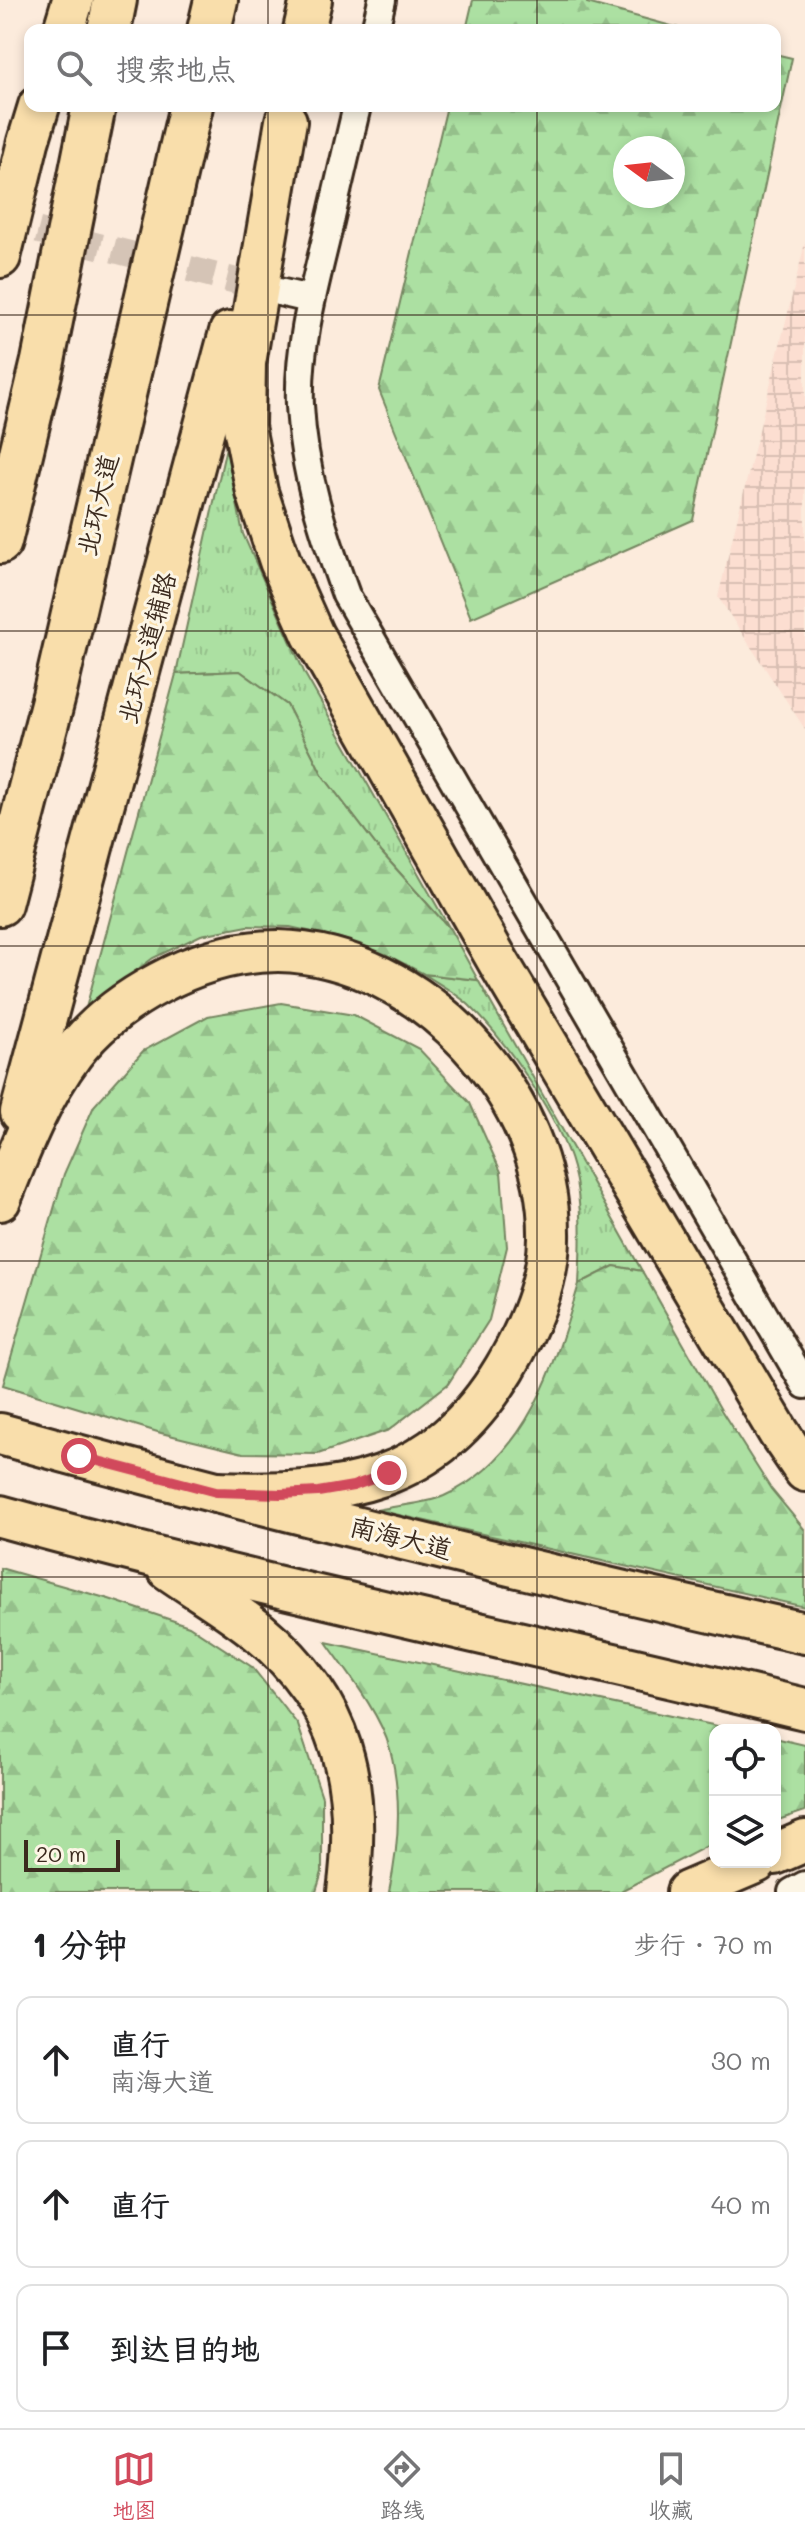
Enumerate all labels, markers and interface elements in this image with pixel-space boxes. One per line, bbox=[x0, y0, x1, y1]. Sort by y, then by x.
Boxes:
search box bbox=[24, 24, 781, 112]
icon: search bbox=[52, 46, 96, 90]
text: 搜索地点 bbox=[116, 48, 236, 88]
north arrow bbox=[613, 136, 685, 208]
street label: 北环大道 bbox=[69, 450, 125, 559]
street label: 北环大道辅路 bbox=[109, 568, 183, 727]
route start bbox=[61, 1438, 97, 1474]
route end bbox=[371, 1455, 407, 1491]
street label: 南海大道 bbox=[347, 1508, 456, 1566]
map controls bbox=[709, 1724, 781, 1868]
button: locate bbox=[709, 1724, 781, 1796]
button: layers bbox=[709, 1796, 781, 1868]
scale bar bbox=[24, 1836, 120, 1872]
text: 20 m bbox=[36, 1839, 86, 1868]
text: 1 分钟 bbox=[32, 1921, 127, 1966]
text: 步行 · 70 m bbox=[633, 1927, 773, 1961]
text: 直行 bbox=[110, 2023, 170, 2063]
icon: ahead bbox=[34, 2038, 78, 2082]
text: 30 m bbox=[711, 2043, 771, 2077]
text: 南海大道 bbox=[110, 2064, 214, 2098]
icon: ahead bbox=[34, 2182, 78, 2226]
text: 直行 bbox=[110, 2184, 170, 2224]
text: 40 m bbox=[711, 2187, 771, 2221]
icon: arrive bbox=[34, 2326, 78, 2370]
text: 到达目的地 bbox=[110, 2328, 260, 2368]
tab: 地图 bbox=[112, 2447, 156, 2524]
tab: 路线 bbox=[380, 2447, 425, 2524]
tab: 收藏 bbox=[649, 2447, 693, 2524]

